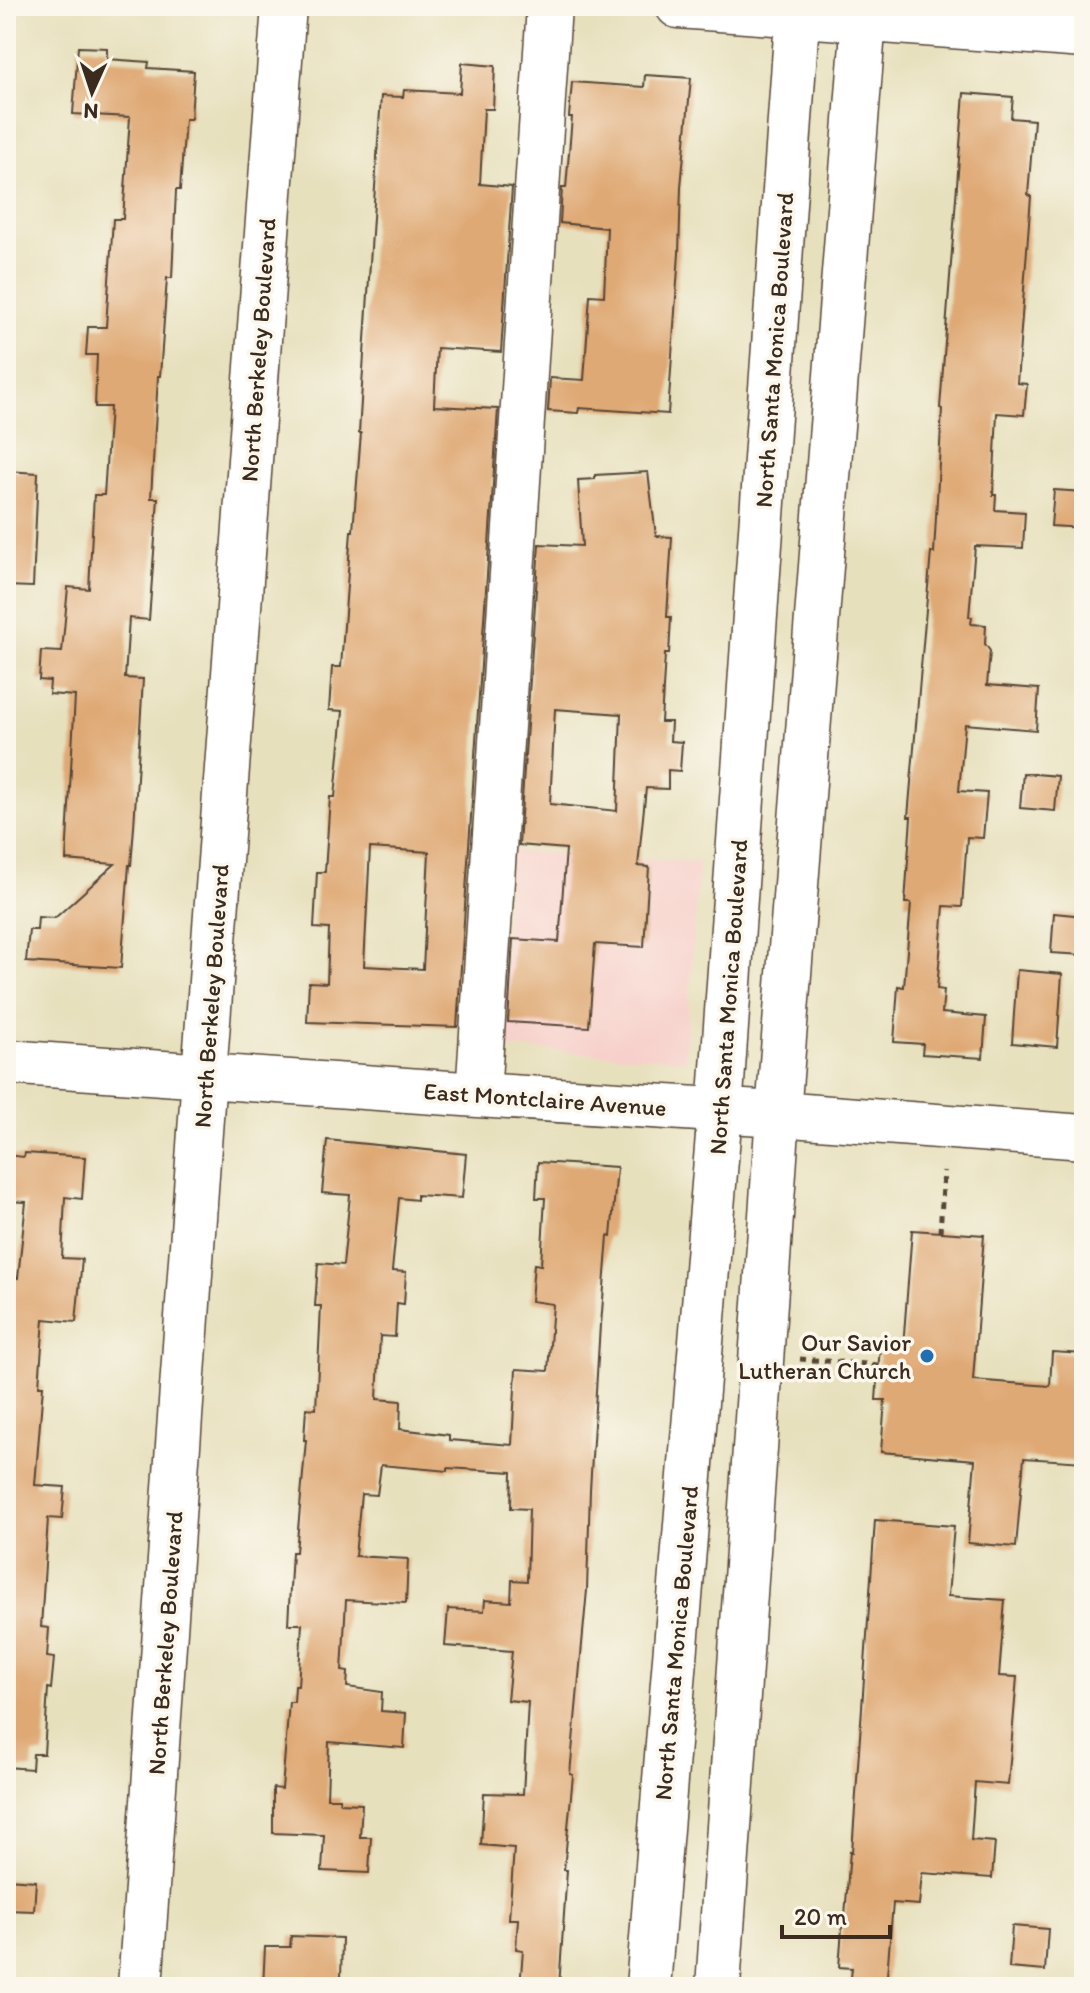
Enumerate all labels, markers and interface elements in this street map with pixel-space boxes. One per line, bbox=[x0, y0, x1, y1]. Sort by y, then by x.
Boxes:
north arrow bbox=[52, 52, 132, 132]
text: N bbox=[83, 98, 99, 125]
street label: North Santa Monica Boulevard bbox=[749, 191, 799, 509]
street label: North Berkeley Boulevard bbox=[234, 217, 282, 483]
street label: North Santa Monica Boulevard bbox=[703, 838, 753, 1156]
street label: North Berkeley Boulevard bbox=[187, 863, 235, 1129]
street label: East Montclaire Avenue bbox=[423, 1076, 667, 1122]
place label: Our Savior Lutheran Church bbox=[738, 1328, 911, 1385]
marker: Our Savior Lutheran Church bbox=[918, 1347, 936, 1365]
street label: North Santa Monica Boulevard bbox=[648, 1484, 704, 1802]
street label: North Berkeley Boulevard bbox=[141, 1510, 189, 1776]
scale bar bbox=[782, 1889, 890, 1939]
text: 20 m bbox=[794, 1902, 847, 1931]

